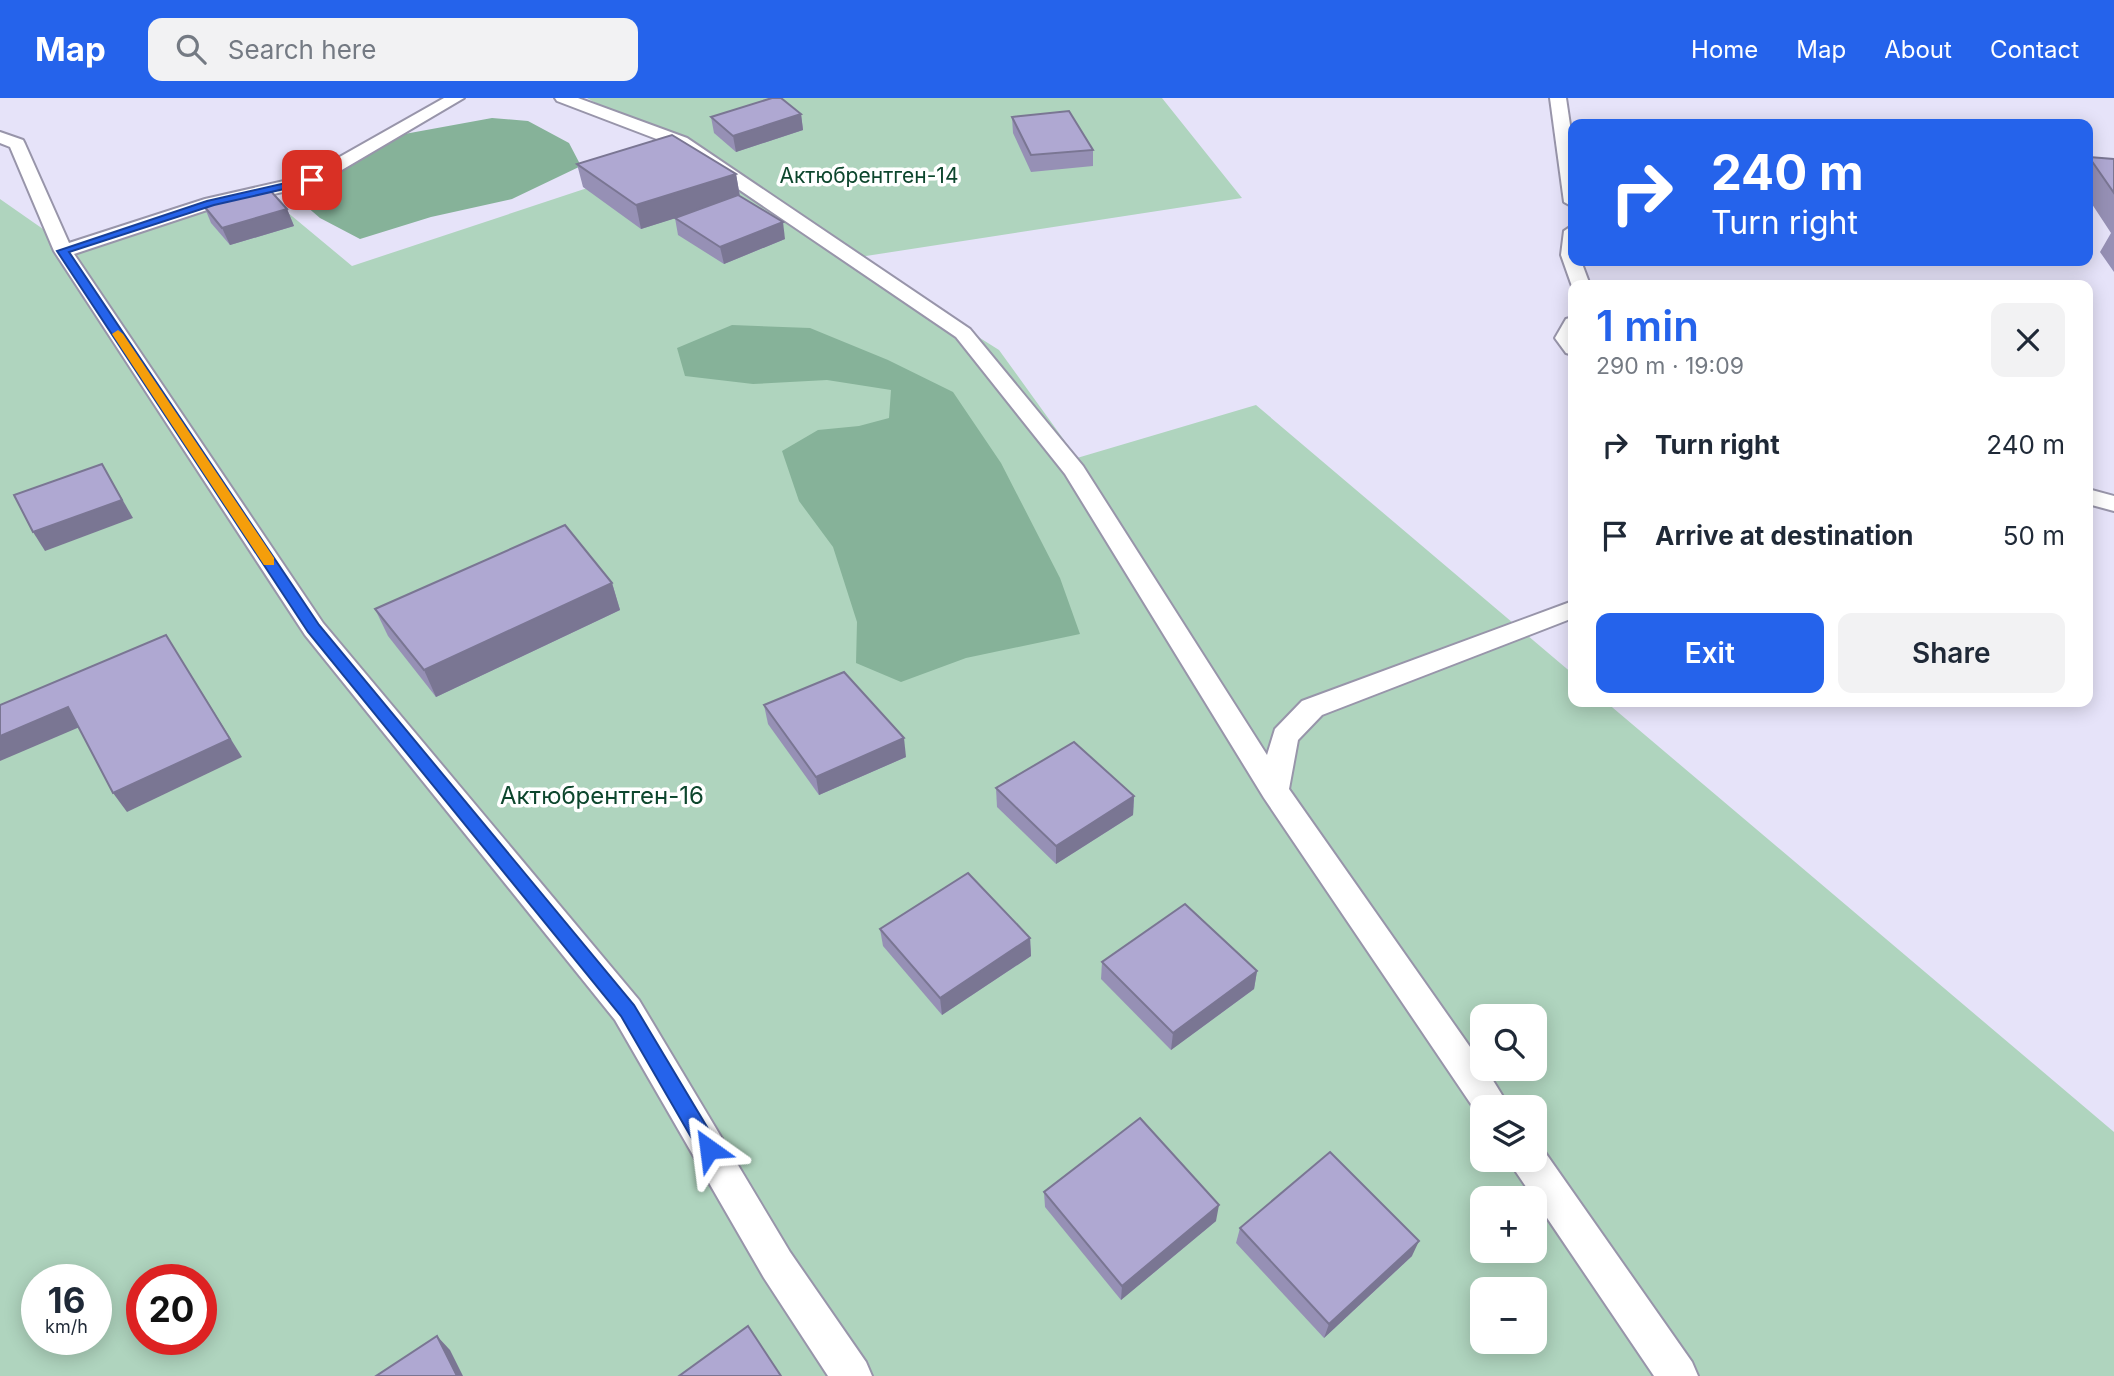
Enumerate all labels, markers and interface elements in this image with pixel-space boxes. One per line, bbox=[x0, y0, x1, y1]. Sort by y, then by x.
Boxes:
search box bbox=[148, 18, 638, 81]
text: Map bbox=[35, 29, 106, 69]
icon: search bbox=[172, 30, 210, 68]
text: Search here bbox=[228, 34, 376, 65]
text: Home bbox=[1691, 35, 1758, 64]
text: Map bbox=[1796, 35, 1846, 64]
text: About bbox=[1884, 35, 1952, 64]
text: Contact bbox=[1990, 35, 2079, 64]
text: 240 m bbox=[1711, 143, 1864, 202]
icon: right bbox=[1596, 147, 1687, 238]
pin bbox=[282, 150, 342, 210]
icon: arrive bbox=[293, 161, 331, 199]
park label: Актюбрентген-14 bbox=[780, 163, 958, 188]
text: Turn right bbox=[1711, 203, 1858, 242]
text: 1 min bbox=[1596, 300, 1699, 351]
button: close bbox=[1991, 303, 2065, 377]
text: 290 m · 19:09 bbox=[1596, 352, 1744, 380]
icon: right bbox=[1596, 426, 1634, 464]
text: Turn right bbox=[1655, 429, 1780, 460]
text: 240 m bbox=[1986, 429, 2065, 460]
icon: arrive bbox=[1596, 517, 1634, 555]
text: Arrive at destination bbox=[1655, 520, 1914, 551]
text: 50 m bbox=[2003, 520, 2065, 551]
button: Exit bbox=[1596, 613, 1824, 693]
button: Share bbox=[1838, 613, 2065, 693]
park label: Актюбрентген-16 bbox=[500, 781, 704, 810]
map controls bbox=[1470, 1004, 1547, 1354]
button: search bbox=[1470, 1004, 1547, 1081]
button: layers bbox=[1470, 1095, 1547, 1172]
position arrow bbox=[672, 1112, 746, 1186]
button: + bbox=[1470, 1186, 1547, 1263]
speed limit sign: 20 bbox=[126, 1264, 217, 1355]
button: − bbox=[1470, 1277, 1547, 1354]
text: 16 bbox=[48, 1279, 85, 1321]
text: km/h bbox=[45, 1316, 88, 1337]

